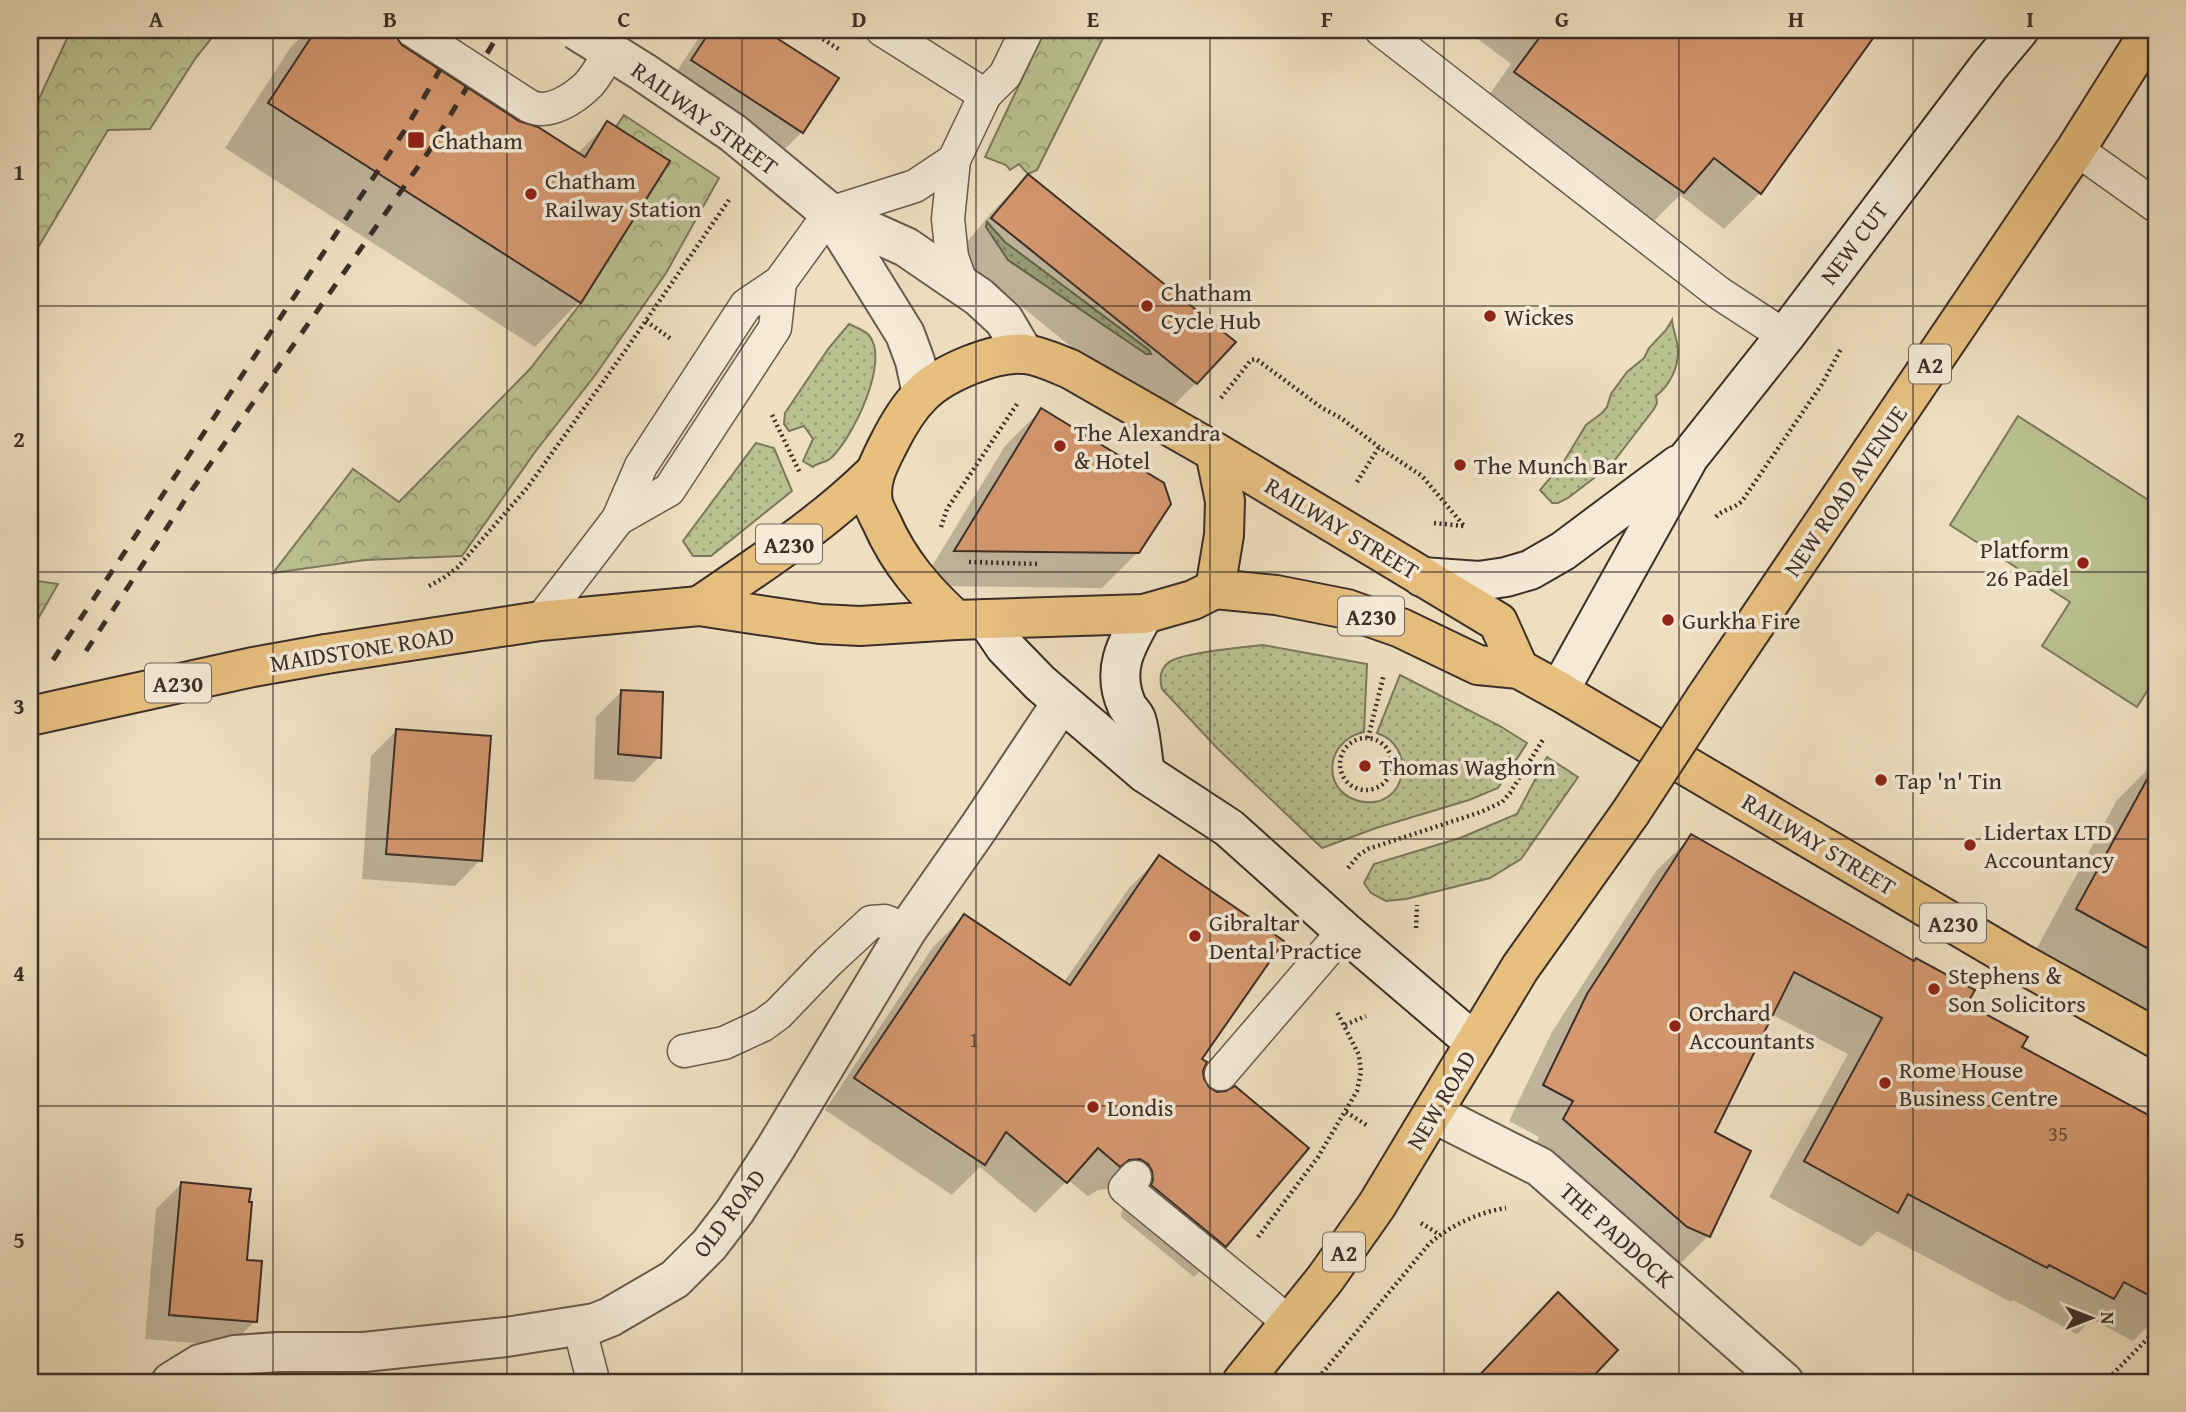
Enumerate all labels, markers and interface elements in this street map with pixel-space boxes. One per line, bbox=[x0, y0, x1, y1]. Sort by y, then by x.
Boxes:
text: A bbox=[149, 2, 164, 35]
text: B bbox=[383, 2, 397, 35]
text: C bbox=[617, 2, 631, 35]
text: D bbox=[852, 2, 867, 35]
text: E bbox=[1087, 2, 1099, 35]
text: F bbox=[1321, 2, 1333, 35]
text: G bbox=[1555, 2, 1569, 35]
text: H bbox=[1788, 2, 1804, 35]
text: I bbox=[2026, 2, 2034, 35]
street label: RAILWAY STREET bbox=[624, 53, 786, 183]
place label: Chatham bbox=[432, 123, 523, 158]
marker: Chatham bbox=[406, 130, 426, 150]
text: 1 bbox=[13, 155, 25, 188]
place label: Chatham Railway Station bbox=[545, 163, 702, 226]
marker: Chatham Railway Station bbox=[523, 186, 539, 202]
street label: NEW CUT bbox=[1811, 194, 1897, 292]
place label: Chatham Cycle Hub bbox=[1161, 275, 1261, 338]
marker: Chatham Cycle Hub bbox=[1139, 298, 1155, 314]
place label: Wickes bbox=[1504, 299, 1574, 334]
marker: Wickes bbox=[1482, 308, 1498, 324]
road number: A2 bbox=[1909, 344, 1951, 384]
street label: NEW ROAD AVENUE bbox=[1775, 398, 1915, 584]
place label: The Alexandra & Hotel bbox=[1074, 415, 1221, 478]
text: 2 bbox=[13, 422, 25, 455]
marker: The Alexandra & Hotel bbox=[1052, 438, 1068, 454]
place label: The Munch Bar bbox=[1474, 448, 1628, 483]
marker: The Munch Bar bbox=[1452, 457, 1468, 473]
street label: RAILWAY STREET bbox=[1258, 468, 1426, 588]
road number: A230 bbox=[756, 524, 822, 564]
place label: Platform 26 Padel bbox=[1980, 532, 2069, 595]
marker: Platform 26 Padel bbox=[2075, 555, 2091, 571]
road number: A230 bbox=[1338, 596, 1404, 636]
place label: Gurkha Fire bbox=[1682, 603, 1801, 638]
marker: Gurkha Fire bbox=[1660, 612, 1676, 628]
street label: MAIDSTONE ROAD bbox=[267, 617, 457, 681]
road number: A230 bbox=[145, 664, 211, 702]
text: 3 bbox=[13, 689, 25, 722]
place label: Thomas Waghorn bbox=[1379, 749, 1556, 784]
marker: Thomas Waghorn bbox=[1357, 758, 1373, 774]
place label: Tap 'n' Tin bbox=[1895, 763, 2002, 798]
marker: Tap 'n' Tin bbox=[1873, 772, 1889, 788]
street label: RAILWAY STREET bbox=[1735, 784, 1903, 904]
place label: Lidertax LTD Accountancy bbox=[1984, 814, 2114, 877]
marker: Lidertax LTD Accountancy bbox=[1962, 837, 1978, 853]
road number: A230 bbox=[1920, 904, 1986, 942]
place label: Gibraltar Dental Practice bbox=[1209, 905, 1362, 968]
marker: Gibraltar Dental Practice bbox=[1187, 928, 1203, 944]
text: 4 bbox=[13, 956, 25, 989]
place label: Stephens & Son Solicitors bbox=[1948, 958, 2086, 1021]
marker: Stephens & Son Solicitors bbox=[1926, 981, 1942, 997]
place label: Orchard Accountants bbox=[1689, 995, 1815, 1058]
marker: Orchard Accountants bbox=[1667, 1018, 1683, 1034]
house number: 1 bbox=[969, 1024, 979, 1055]
street label: NEW ROAD bbox=[1398, 1044, 1484, 1156]
place label: Rome House Business Centre bbox=[1899, 1052, 2058, 1115]
marker: Rome House Business Centre bbox=[1877, 1075, 1893, 1091]
place label: Londis bbox=[1107, 1090, 1174, 1125]
marker: Londis bbox=[1085, 1099, 1101, 1115]
house number: 35 bbox=[2048, 1118, 2068, 1149]
street label: OLD ROAD bbox=[684, 1161, 774, 1265]
street label: THE PADDOCK bbox=[1552, 1174, 1683, 1297]
text: 5 bbox=[13, 1223, 25, 1256]
road number: A2 bbox=[1323, 1232, 1365, 1272]
north arrow bbox=[2056, 1282, 2126, 1352]
text: N bbox=[2094, 1312, 2122, 1325]

